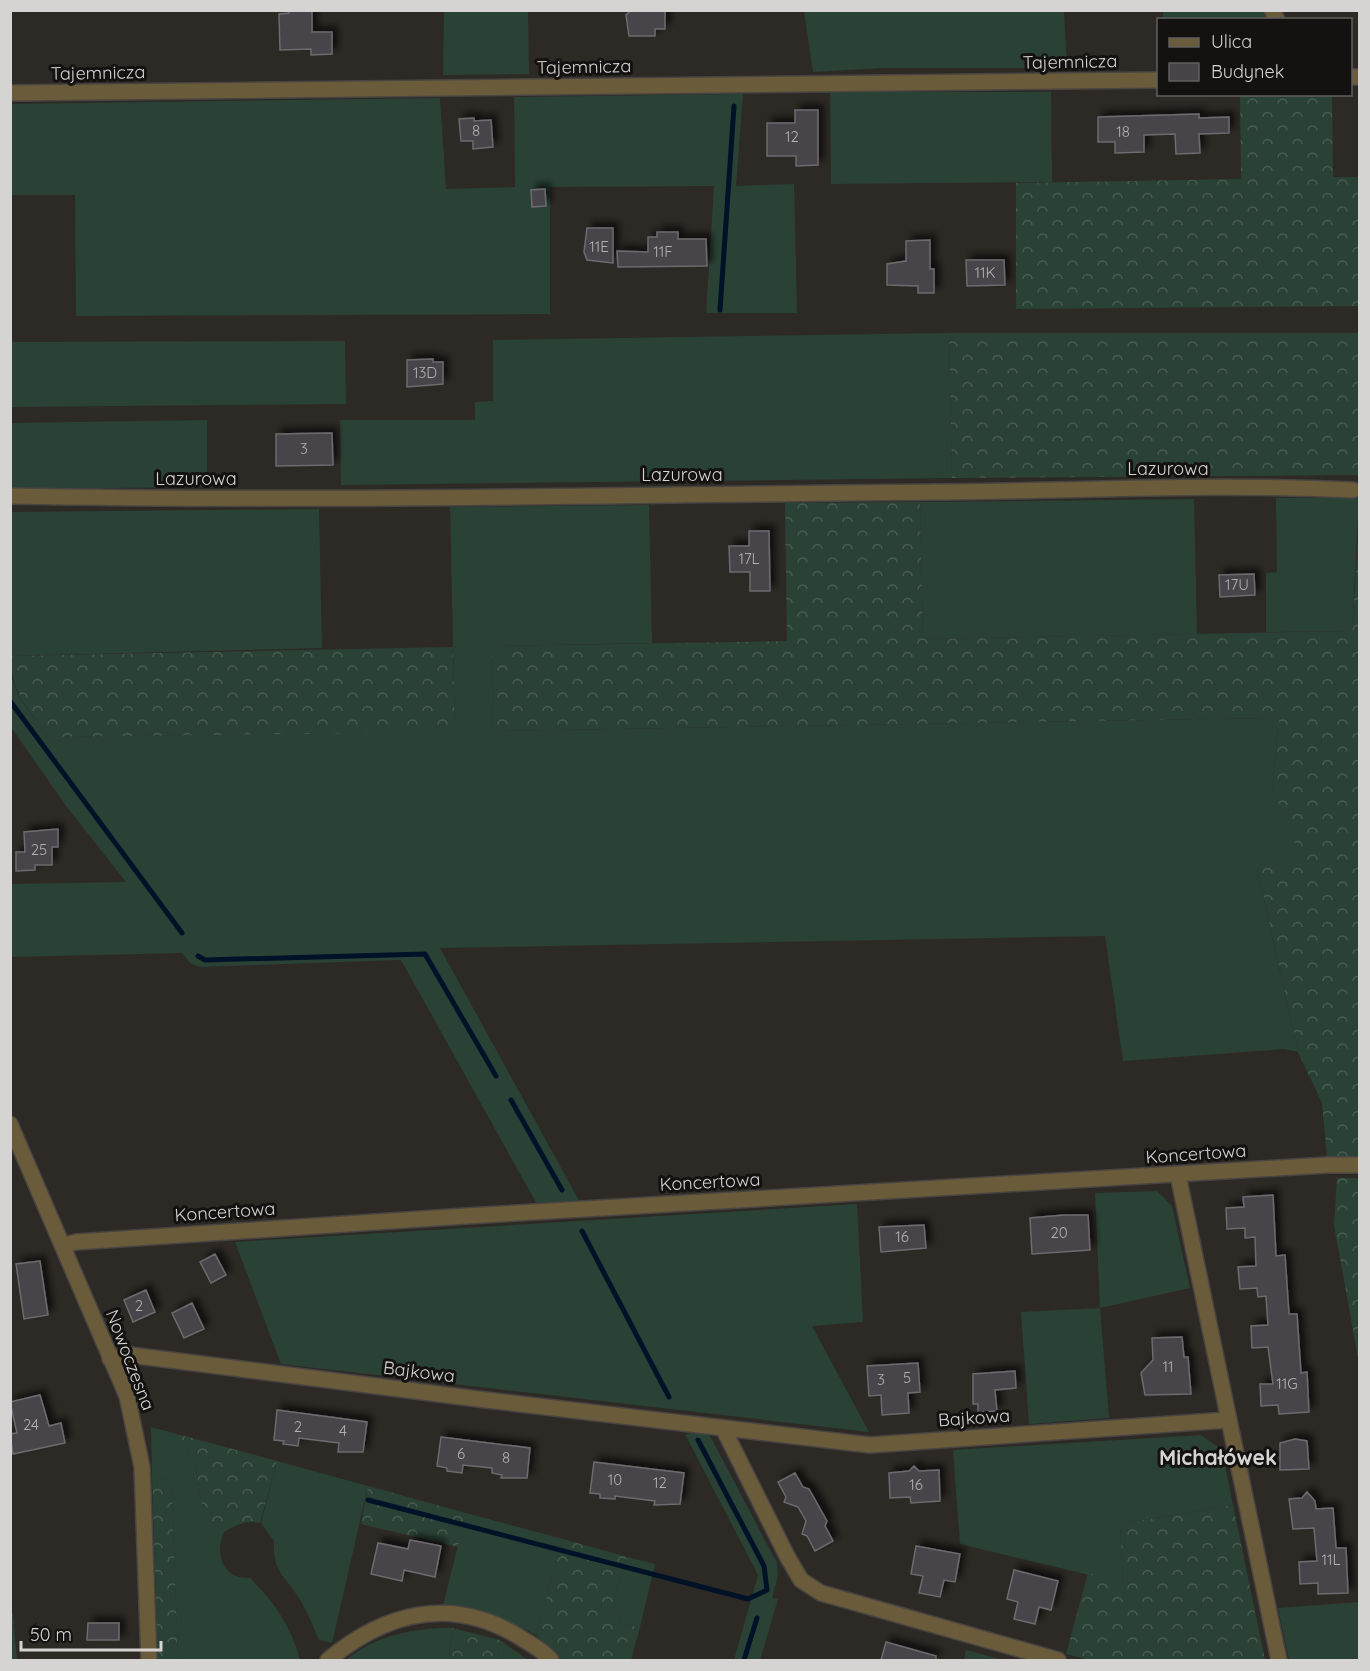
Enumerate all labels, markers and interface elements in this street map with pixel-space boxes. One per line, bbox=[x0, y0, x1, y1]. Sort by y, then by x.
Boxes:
legend bbox=[1157, 18, 1352, 96]
text: Ulica bbox=[1211, 30, 1252, 53]
street label: Tajemnicza bbox=[1023, 49, 1117, 74]
street label: Tajemnicza bbox=[537, 54, 631, 79]
street label: Tajemnicza bbox=[51, 60, 145, 85]
text: Budynek bbox=[1211, 60, 1284, 83]
house number: 8 bbox=[472, 121, 480, 140]
house number: 18 bbox=[1116, 122, 1130, 141]
house number: 12 bbox=[785, 127, 799, 146]
house number: 11E bbox=[589, 237, 609, 256]
house number: 11F bbox=[653, 242, 673, 261]
house number: 11K bbox=[974, 263, 996, 282]
house number: 13D bbox=[413, 363, 437, 382]
house number: 3 bbox=[300, 439, 308, 458]
street label: Lazurowa bbox=[1127, 457, 1209, 480]
street label: Lazurowa bbox=[641, 463, 723, 486]
street label: Lazurowa bbox=[155, 467, 237, 490]
house number: 17L bbox=[738, 549, 760, 568]
house number: 17U bbox=[1225, 575, 1249, 594]
house number: 25 bbox=[31, 840, 47, 859]
street label: Koncertowa bbox=[1145, 1139, 1247, 1168]
street label: Koncertowa bbox=[659, 1167, 761, 1196]
street label: Koncertowa bbox=[174, 1197, 276, 1226]
house number: 20 bbox=[1050, 1223, 1068, 1242]
house number: 16 bbox=[895, 1227, 909, 1246]
house number: 2 bbox=[135, 1296, 143, 1315]
street label: Nowoczesna bbox=[101, 1306, 160, 1413]
street label: Bajkowa bbox=[382, 1356, 456, 1387]
house number: 11 bbox=[1162, 1357, 1174, 1376]
house number: 5 bbox=[903, 1368, 911, 1387]
house number: 3 bbox=[877, 1370, 885, 1389]
house number: 11G bbox=[1276, 1374, 1298, 1393]
street label: Bajkowa bbox=[937, 1404, 1011, 1431]
house number: 24 bbox=[23, 1415, 39, 1434]
house number: 2 bbox=[294, 1417, 302, 1436]
house number: 4 bbox=[339, 1421, 347, 1440]
house number: 6 bbox=[457, 1444, 465, 1463]
district label: Michałówek bbox=[1159, 1444, 1277, 1470]
house number: 8 bbox=[502, 1448, 510, 1467]
house number: 10 bbox=[608, 1470, 622, 1489]
house number: 12 bbox=[653, 1473, 667, 1492]
house number: 16 bbox=[909, 1475, 923, 1494]
house number: 11L bbox=[1321, 1550, 1341, 1569]
scale bar bbox=[21, 1614, 160, 1652]
text: 50 m bbox=[30, 1623, 72, 1646]

